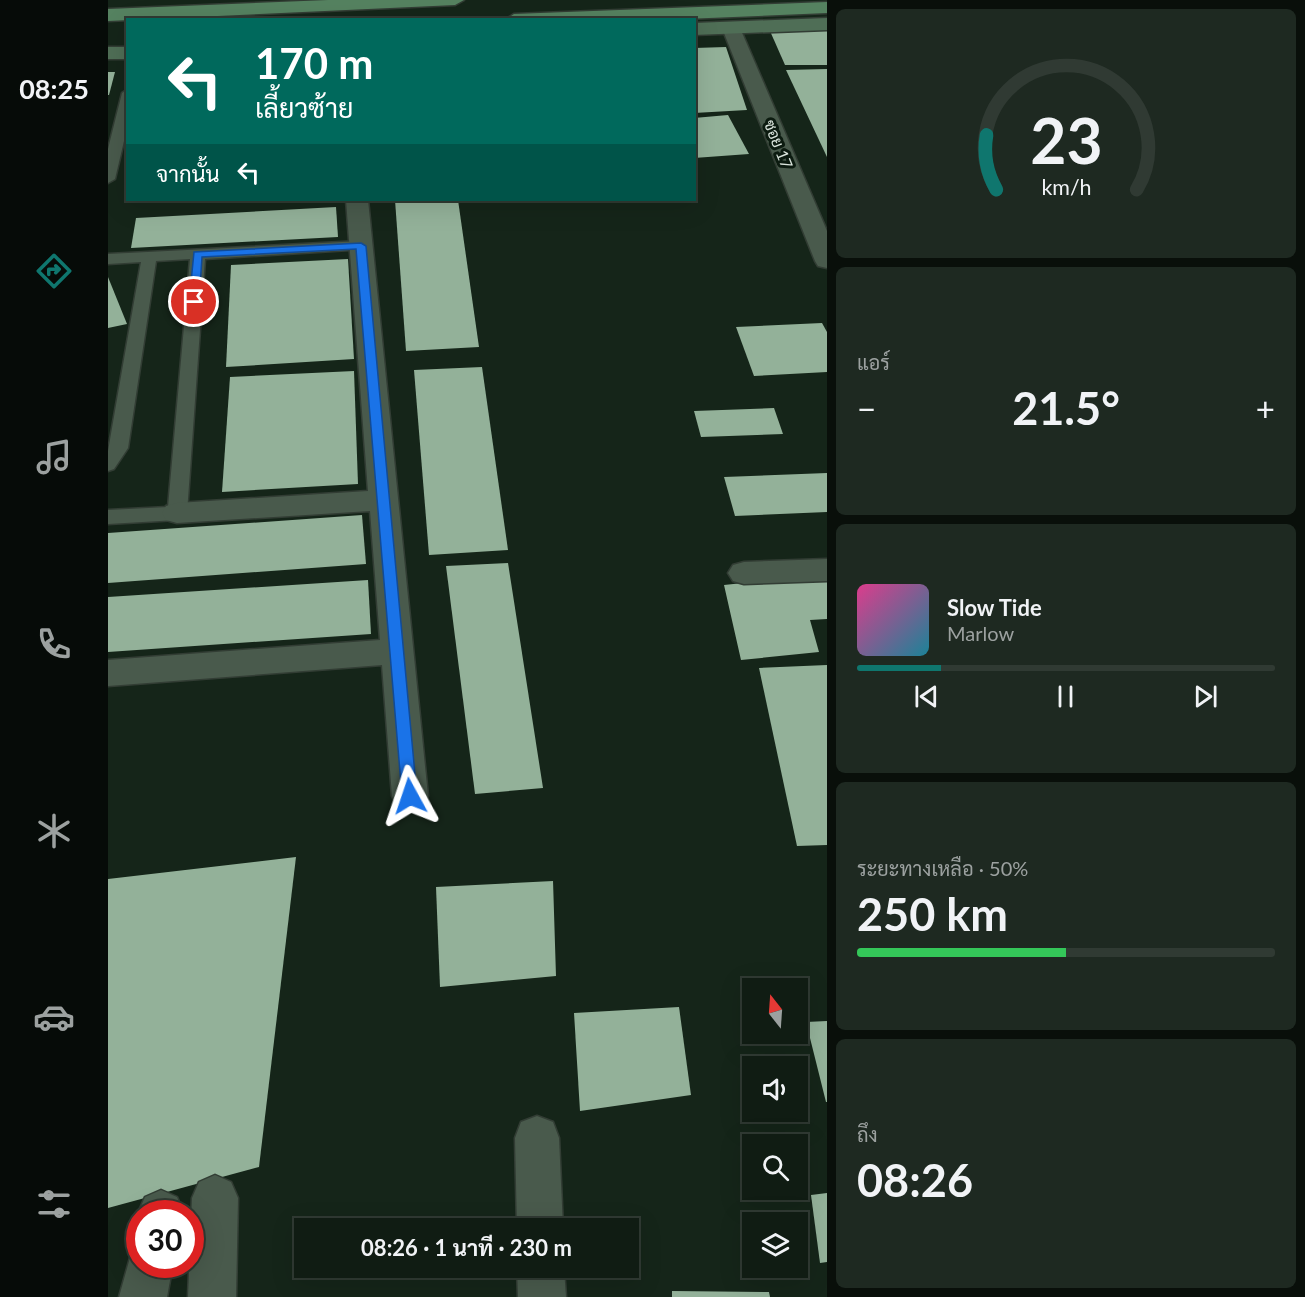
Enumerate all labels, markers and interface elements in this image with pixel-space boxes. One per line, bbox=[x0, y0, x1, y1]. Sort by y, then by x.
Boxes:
text: 170 m bbox=[255, 38, 373, 88]
icon: left bbox=[156, 42, 234, 120]
text: 08:25 bbox=[19, 72, 89, 105]
text: เลี้ยวซ้าย bbox=[255, 91, 353, 124]
text: 23 bbox=[1030, 102, 1102, 177]
street label: ซอย 17 bbox=[761, 117, 797, 171]
icon: left bbox=[232, 156, 265, 189]
text: จากนั้น bbox=[156, 160, 220, 187]
text: km/h bbox=[1041, 175, 1091, 201]
icon: directions bbox=[33, 250, 75, 292]
pin bbox=[168, 276, 219, 327]
icon: arrive bbox=[177, 285, 210, 318]
text: แอร์ bbox=[857, 350, 890, 374]
text: 21.5° bbox=[1012, 381, 1120, 435]
text: − bbox=[857, 388, 876, 428]
text: + bbox=[1256, 388, 1275, 428]
icon: music bbox=[33, 436, 75, 478]
text: Slow Tide bbox=[947, 594, 1042, 621]
text: Marlow bbox=[947, 621, 1014, 645]
icon: phone bbox=[33, 623, 75, 665]
icon: previous bbox=[910, 680, 943, 713]
icon: pause bbox=[1049, 680, 1082, 713]
icon: next bbox=[1189, 680, 1222, 713]
position arrow bbox=[378, 764, 442, 828]
icon: climate bbox=[33, 810, 75, 852]
text: ระยะทางเหลือ · 50% bbox=[857, 856, 1028, 880]
text: 250 km bbox=[857, 887, 1008, 941]
north arrow bbox=[742, 978, 808, 1044]
map controls bbox=[742, 978, 808, 1278]
icon: car bbox=[33, 996, 75, 1038]
button: sound bbox=[742, 1056, 808, 1122]
text: ถึง bbox=[857, 1122, 878, 1146]
button: search bbox=[742, 1134, 808, 1200]
text: 08:26 bbox=[857, 1153, 973, 1207]
icon: filters bbox=[33, 1183, 75, 1225]
speed limit sign: 30 bbox=[126, 1200, 204, 1278]
button: layers bbox=[742, 1212, 808, 1278]
text: 08:26 · 1 นาที · 230 m bbox=[361, 1234, 572, 1261]

